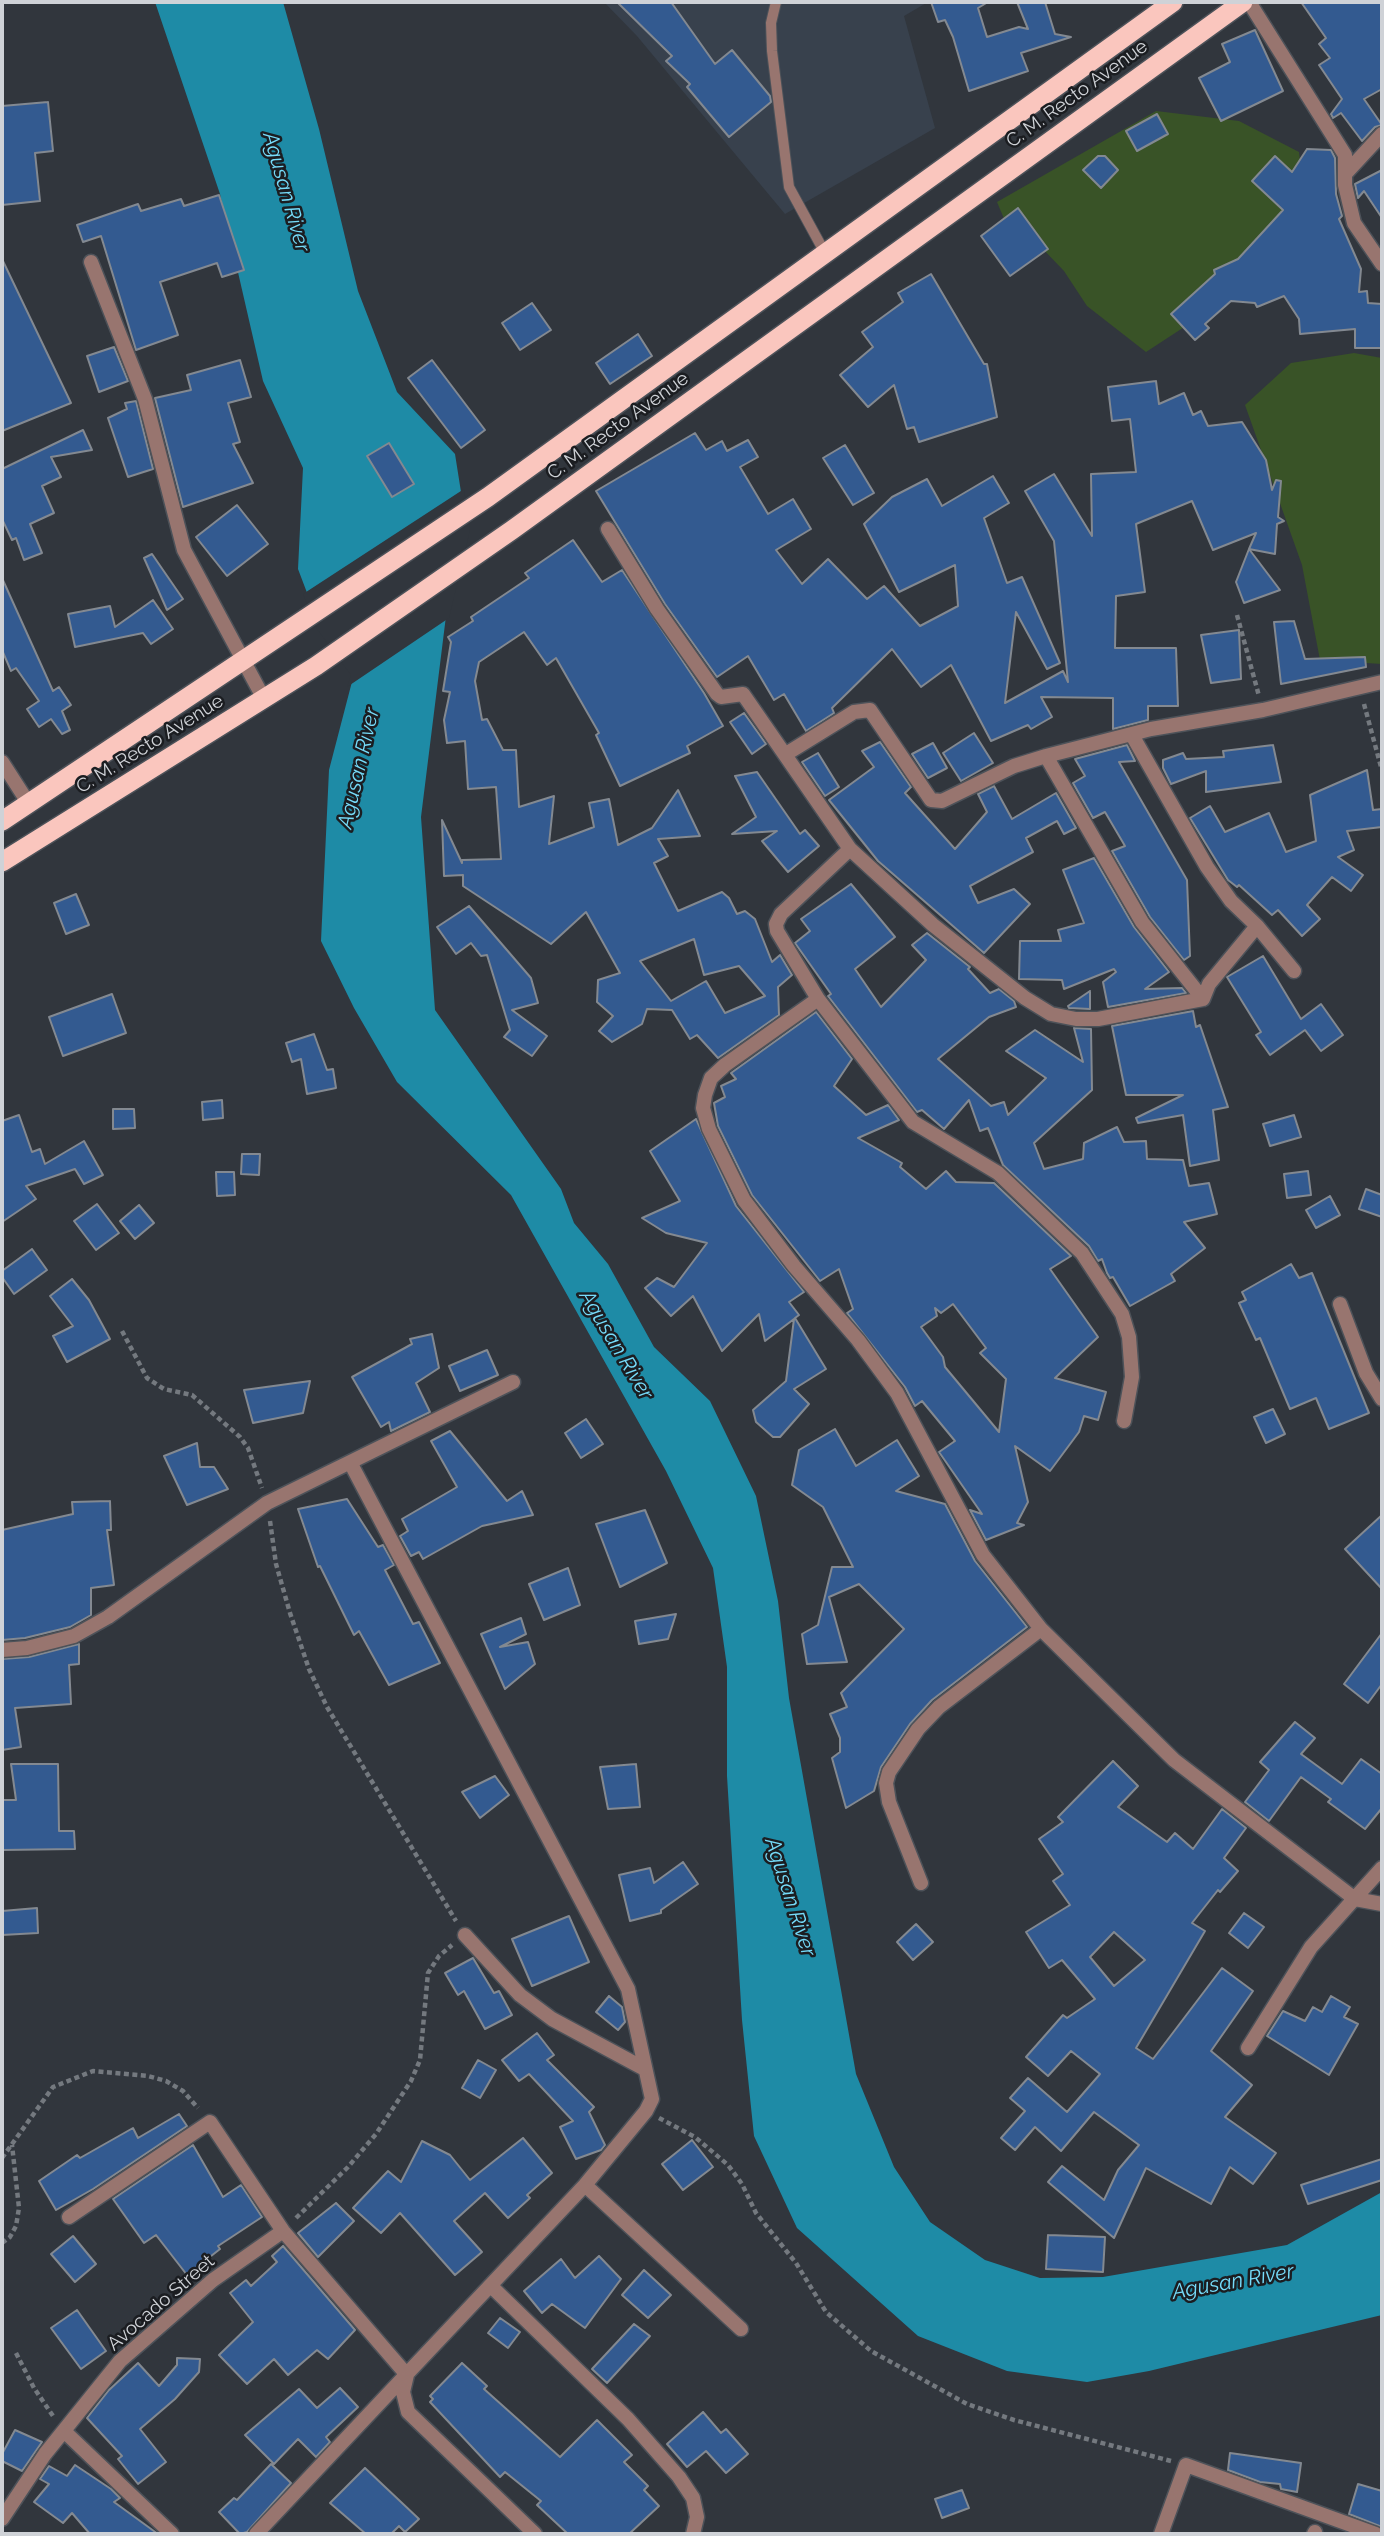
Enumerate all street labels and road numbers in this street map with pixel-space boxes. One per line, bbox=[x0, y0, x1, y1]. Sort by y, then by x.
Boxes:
street label: C. M. Recto Avenue bbox=[1002, 35, 1152, 153]
street label: C. M. Recto Avenue bbox=[543, 367, 693, 485]
street label: C. M. Recto Avenue bbox=[72, 689, 228, 799]
street label: Avocado Street bbox=[103, 2250, 219, 2356]

